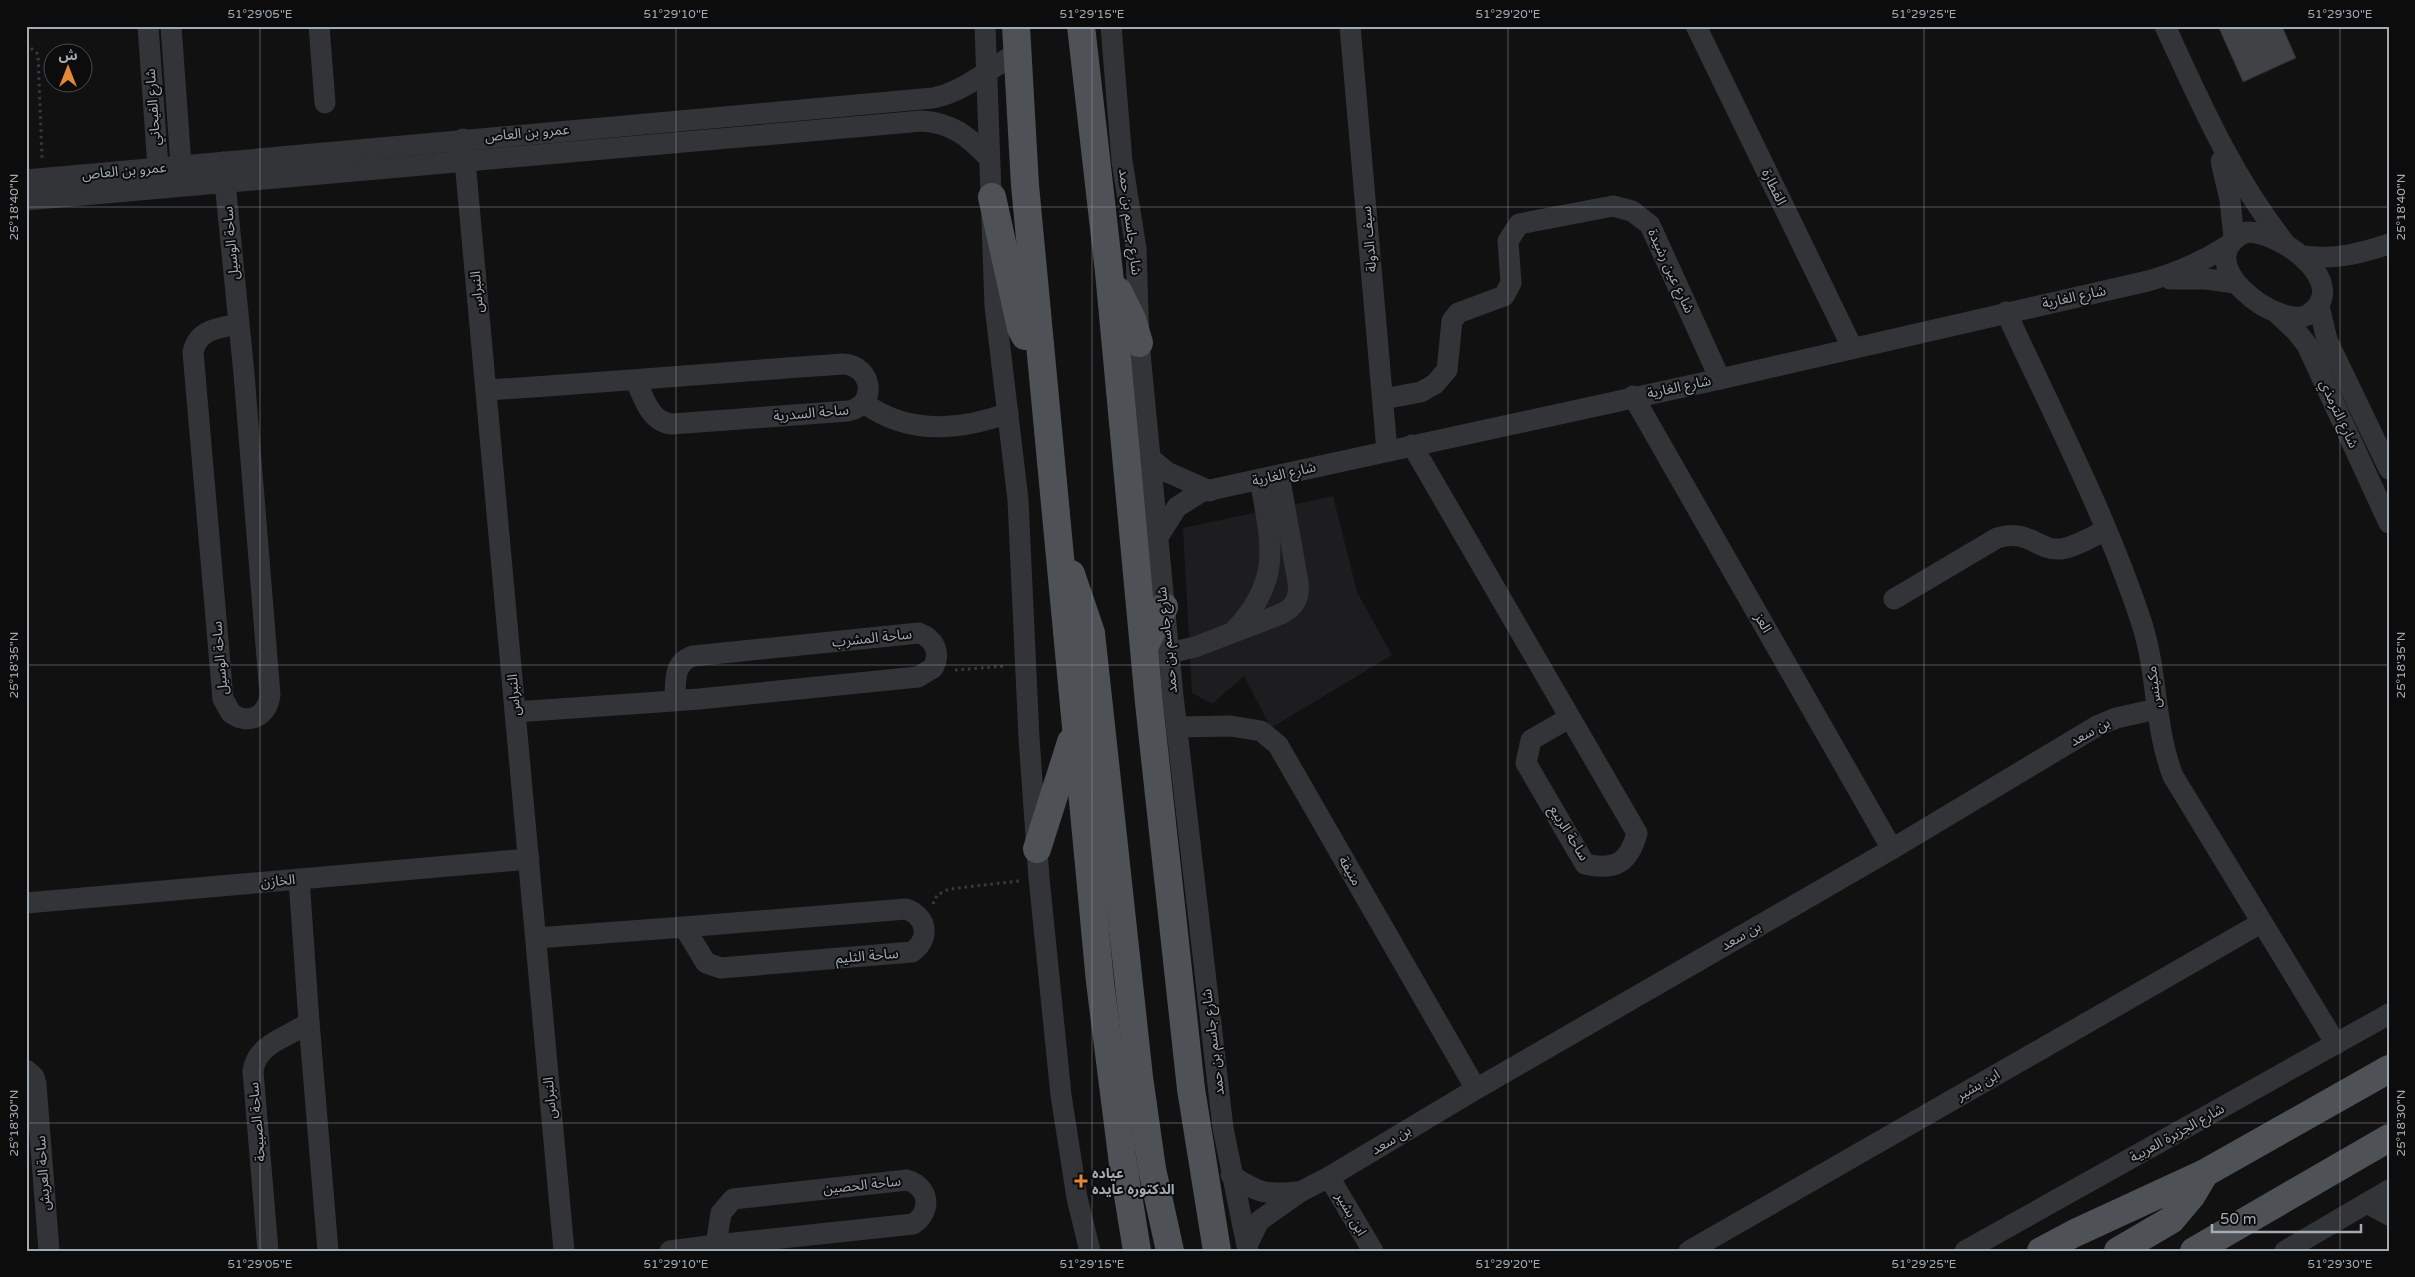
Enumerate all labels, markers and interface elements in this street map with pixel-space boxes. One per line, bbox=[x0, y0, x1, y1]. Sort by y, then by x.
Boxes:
text: 51°29'05"E bbox=[227, 7, 293, 21]
text: 51°29'10"E bbox=[643, 7, 709, 21]
text: 51°29'15"E bbox=[1059, 7, 1125, 21]
text: 51°29'20"E bbox=[1475, 7, 1541, 21]
text: 51°29'25"E bbox=[1891, 7, 1957, 21]
text: 51°29'30"E bbox=[2307, 7, 2373, 21]
north arrow bbox=[42, 42, 92, 92]
text: ش bbox=[58, 47, 78, 64]
street label: شارع الفيحاني bbox=[142, 68, 166, 146]
street label: عمرو بن العاص bbox=[484, 121, 570, 145]
street label: عمرو بن العاص bbox=[81, 159, 167, 183]
street label: القطارة bbox=[1758, 166, 1790, 208]
street label: شارع جاسم بن حمد bbox=[1113, 168, 1145, 276]
text: 25°18'40"N bbox=[7, 174, 21, 240]
text: 25°18'40"N bbox=[2394, 174, 2408, 240]
street label: سيف الدولة bbox=[1358, 205, 1380, 273]
street label: ساحة الوسيل bbox=[219, 206, 243, 280]
street label: شارع عين رشيدة bbox=[1642, 226, 1698, 317]
street label: النبراس bbox=[467, 270, 487, 314]
street label: شارع الغارية bbox=[2040, 282, 2108, 314]
street label: شارع الغارية bbox=[1645, 372, 1713, 404]
street label: شارع الترمذي bbox=[2314, 377, 2362, 452]
street label: ساحة السدرية bbox=[773, 401, 849, 425]
street label: شارع الغارية bbox=[1250, 458, 1318, 492]
street label: شارع جاسم بن حمد bbox=[1153, 586, 1183, 694]
street label: العز bbox=[1750, 609, 1775, 636]
street label: ساحة الوسيل bbox=[208, 621, 232, 695]
street label: ساحة المشرب bbox=[831, 625, 913, 651]
text: 25°18'35"N bbox=[7, 632, 21, 698]
text: 25°18'35"N bbox=[2394, 632, 2408, 698]
street label: مكينس bbox=[2143, 665, 2165, 709]
street label: النبراس bbox=[504, 673, 524, 717]
street label: بن سعد bbox=[2067, 714, 2113, 750]
street label: ساحة الربيع bbox=[1544, 802, 1593, 865]
street label: منيفة bbox=[1335, 853, 1365, 889]
street label: الخازن bbox=[260, 871, 296, 891]
street label: بن سعد bbox=[1718, 918, 1764, 954]
street label: ساحة الثليم bbox=[835, 945, 899, 969]
street label: شارع جاسم بن حمد bbox=[1198, 988, 1230, 1096]
street label: ابن بشير bbox=[1952, 1066, 2003, 1105]
street label: النبراس bbox=[540, 1076, 560, 1120]
street label: ساحة الصبيحة bbox=[245, 1082, 269, 1162]
text: 25°18'30"N bbox=[7, 1090, 21, 1156]
text: 25°18'30"N bbox=[2394, 1090, 2408, 1156]
street label: شارع الجزيرة العربية bbox=[2127, 1100, 2228, 1168]
street label: بن سعد bbox=[1368, 1121, 1414, 1158]
street label: ساحة العريش bbox=[32, 1135, 54, 1211]
place label: عياده الدكتوره عايده bbox=[1092, 1165, 1175, 1198]
street label: ساحة الحصين bbox=[822, 1172, 902, 1198]
marker: عياده الدكتوره عايده bbox=[1074, 1174, 1088, 1188]
street label: ابن بشير bbox=[1331, 1188, 1370, 1239]
scale bar bbox=[2212, 1202, 2361, 1234]
text: 50 m bbox=[2220, 1210, 2257, 1228]
text: 51°29'05"E bbox=[227, 1257, 293, 1271]
text: 51°29'10"E bbox=[643, 1257, 709, 1271]
text: 51°29'15"E bbox=[1059, 1257, 1125, 1271]
text: 51°29'20"E bbox=[1475, 1257, 1541, 1271]
text: 51°29'25"E bbox=[1891, 1257, 1957, 1271]
text: 51°29'30"E bbox=[2307, 1257, 2373, 1271]

